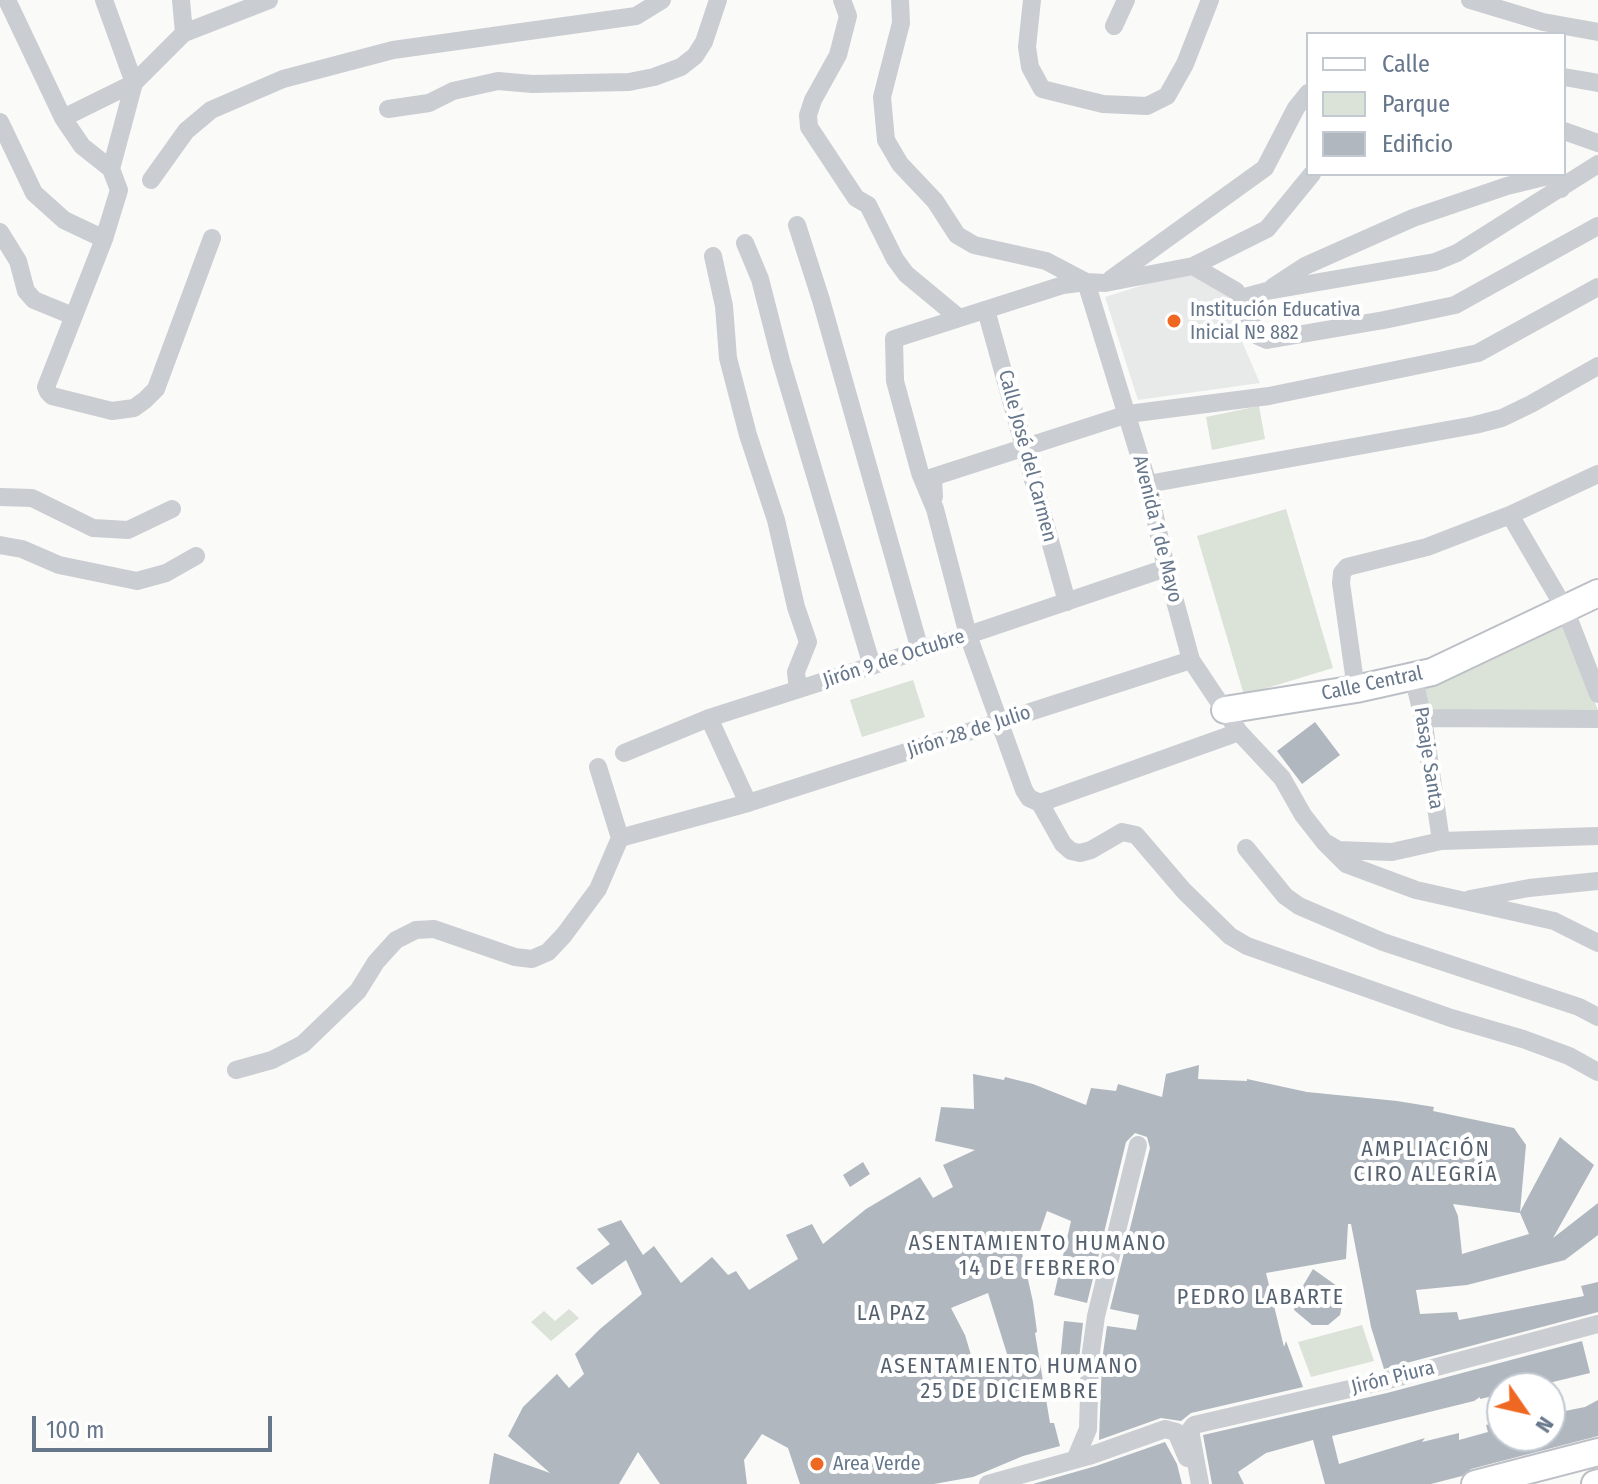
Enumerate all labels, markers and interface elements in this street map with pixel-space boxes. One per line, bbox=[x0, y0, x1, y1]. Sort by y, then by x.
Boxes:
legend bbox=[1306, 32, 1566, 176]
text: Calle bbox=[1382, 50, 1430, 78]
text: Parque bbox=[1382, 90, 1450, 118]
text: Edificio bbox=[1382, 130, 1453, 158]
place label: Institución Educativa Inicial Nº 882 bbox=[1190, 298, 1361, 345]
marker: Institución Educativa Inicial Nº 882 bbox=[1165, 312, 1183, 330]
street label: Calle José del Carmen bbox=[993, 367, 1061, 545]
street label: Avenida 1 de Mayo bbox=[1127, 453, 1187, 605]
street label: Jirón 9 de Octubre bbox=[820, 625, 968, 693]
street label: Calle Central bbox=[1319, 662, 1425, 706]
street label: Jirón 28 de Julio bbox=[904, 701, 1034, 763]
street label: Pasaje Santa bbox=[1408, 705, 1448, 811]
district label: AMPLIACIÓN CIRO ALEGRÍA bbox=[1353, 1137, 1499, 1188]
district label: ASENTAMIENTO HUMANO 14 DE FEBRERO bbox=[909, 1231, 1167, 1282]
district label: PEDRO LABARTE bbox=[1177, 1285, 1345, 1311]
district label: LA PAZ bbox=[857, 1301, 927, 1327]
district label: ASENTAMIENTO HUMANO 25 DE DICIEMBRE bbox=[881, 1354, 1139, 1406]
street label: Jirón Piura bbox=[1349, 1356, 1437, 1400]
north arrow bbox=[1486, 1372, 1566, 1452]
scale bar bbox=[36, 1400, 276, 1450]
text: N bbox=[1530, 1412, 1560, 1438]
text: 100 m bbox=[46, 1416, 104, 1444]
place label: Area Verde bbox=[833, 1452, 921, 1476]
marker: Area Verde bbox=[808, 1455, 826, 1473]

